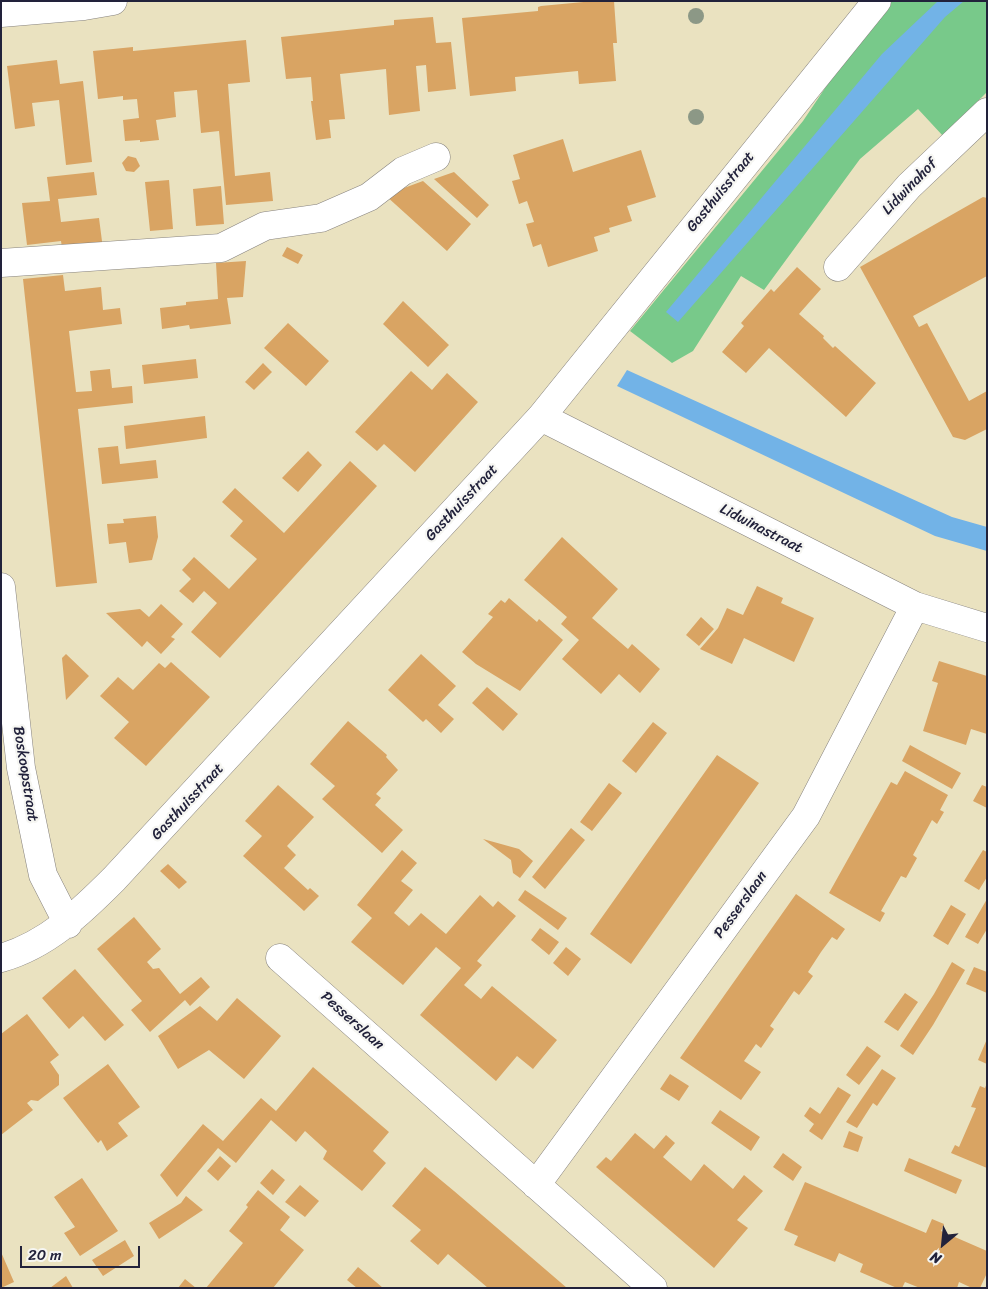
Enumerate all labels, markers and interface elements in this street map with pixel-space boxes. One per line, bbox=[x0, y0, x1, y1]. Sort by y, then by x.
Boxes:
street label: Gasthuisstraat bbox=[683, 148, 759, 236]
street label: Lidwinahof bbox=[879, 155, 941, 219]
street label: Gasthuisstraat bbox=[422, 461, 502, 545]
street label: Lidwinastraat bbox=[717, 500, 805, 558]
street label: Boskoopstraat bbox=[9, 725, 41, 823]
street label: Gasthuisstraat bbox=[148, 760, 228, 844]
street label: Pesserslaan bbox=[711, 868, 771, 942]
street label: Pesserslaan bbox=[317, 988, 387, 1054]
north arrow bbox=[918, 1219, 968, 1269]
scale bar bbox=[22, 1236, 142, 1268]
text: 20 m bbox=[28, 1242, 62, 1268]
text: N bbox=[926, 1244, 946, 1271]

